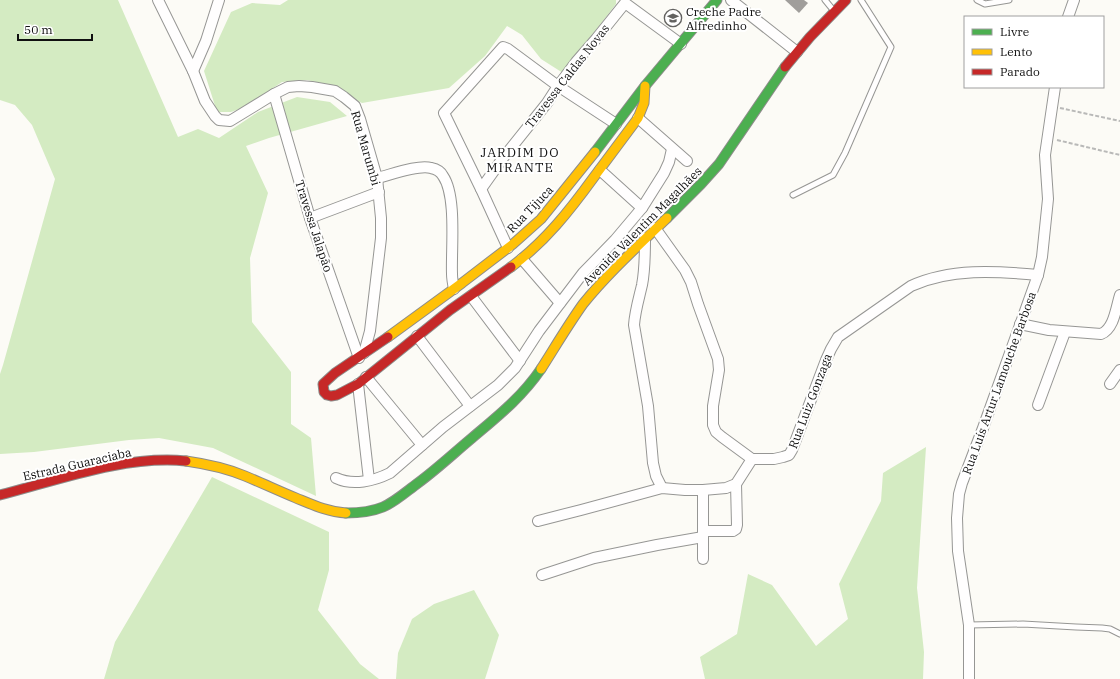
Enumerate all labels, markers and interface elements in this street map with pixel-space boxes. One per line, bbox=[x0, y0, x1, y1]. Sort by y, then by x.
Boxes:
place label: Creche Padre Alfredinho bbox=[686, 4, 761, 33]
school or university icon: Creche Padre Alfredinho bbox=[663, 8, 683, 28]
scale bar bbox=[18, 16, 92, 42]
legend bbox=[964, 16, 1104, 88]
street label: Travessa Caldas Novas bbox=[522, 21, 612, 131]
text: 50 m bbox=[24, 22, 53, 37]
text: Livre bbox=[1000, 24, 1029, 39]
text: Lento bbox=[1000, 44, 1032, 59]
text: Parado bbox=[1000, 64, 1040, 79]
street label: Rua Marumbi bbox=[348, 109, 384, 187]
district label: JARDIM DO MIRANTE bbox=[481, 144, 559, 176]
street label: Avenida Valentim Magalhães bbox=[579, 163, 705, 289]
street label: Travessa Jalapão bbox=[292, 178, 336, 274]
street label: Rua Tijuca bbox=[504, 182, 557, 236]
street label: Rua Luís Artur Lamouche Barbosa bbox=[959, 289, 1039, 477]
street label: Rua Luiz Gonzaga bbox=[785, 351, 835, 451]
street label: Estrada Guaraciaba bbox=[21, 444, 133, 484]

